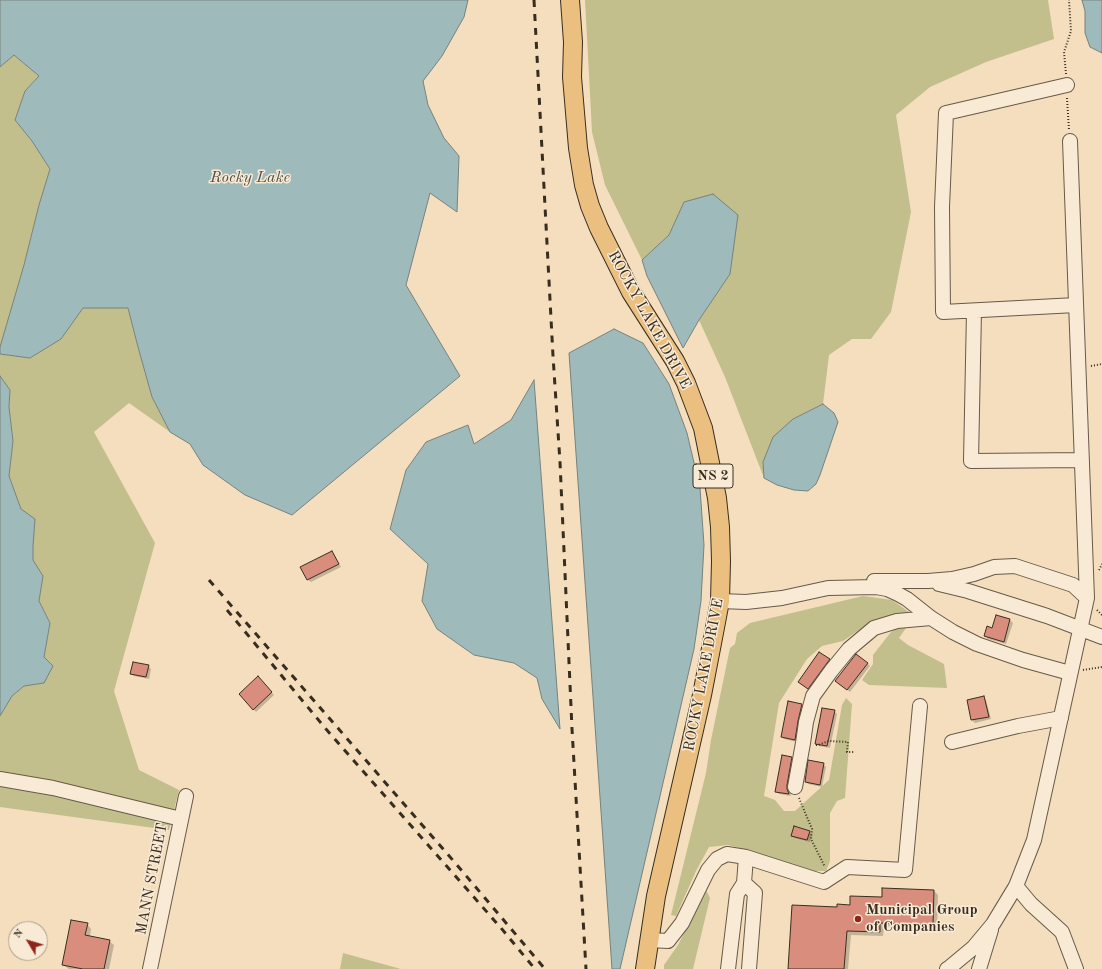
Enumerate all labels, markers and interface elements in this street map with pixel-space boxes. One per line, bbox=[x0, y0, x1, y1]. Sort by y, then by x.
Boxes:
water label: Rocky Lake bbox=[210, 168, 290, 188]
street label: ROCKY LAKE DRIVE bbox=[603, 248, 695, 392]
road number: NS 2 bbox=[693, 464, 733, 488]
street label: ROCKY LAKE DRIVE bbox=[680, 597, 728, 753]
street label: MANN STREET bbox=[132, 822, 172, 936]
place label: Municipal Group of Companies bbox=[866, 901, 978, 936]
marker: Municipal Group of Companies bbox=[853, 914, 863, 924]
north arrow bbox=[8, 921, 48, 961]
text: N bbox=[12, 927, 26, 941]

